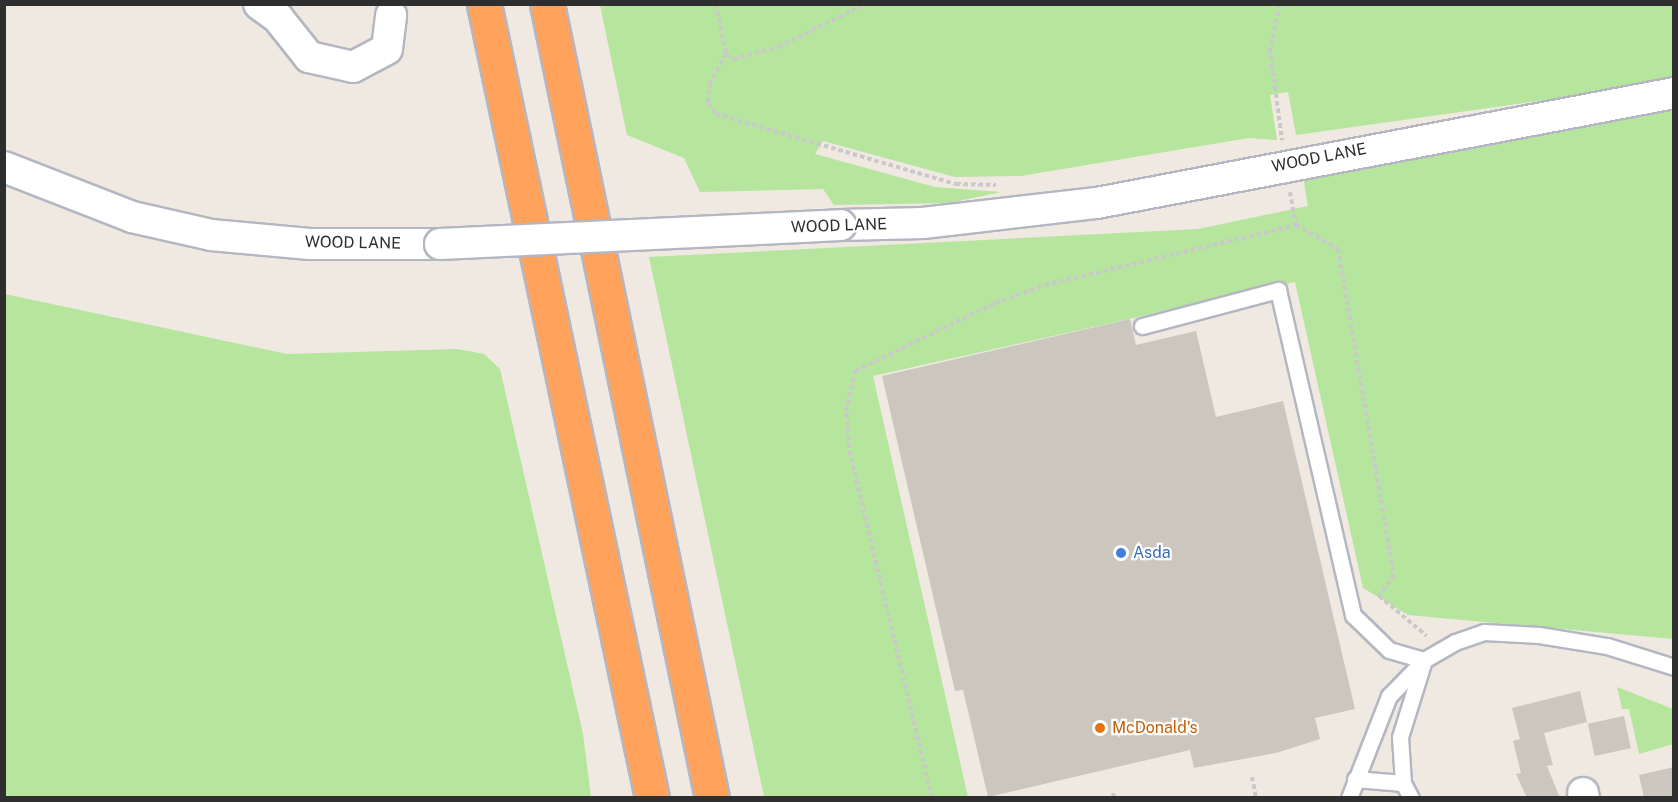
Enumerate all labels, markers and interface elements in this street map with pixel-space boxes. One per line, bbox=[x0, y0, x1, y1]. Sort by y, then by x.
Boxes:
street label: WOOD LANE bbox=[1270, 139, 1368, 177]
street label: WOOD LANE bbox=[791, 215, 887, 237]
street label: WOOD LANE bbox=[305, 233, 401, 253]
place label: Asda bbox=[1133, 543, 1171, 563]
marker: Asda bbox=[1114, 546, 1128, 560]
place label: McDonald's bbox=[1112, 718, 1198, 738]
marker: McDonald's bbox=[1093, 721, 1107, 735]

